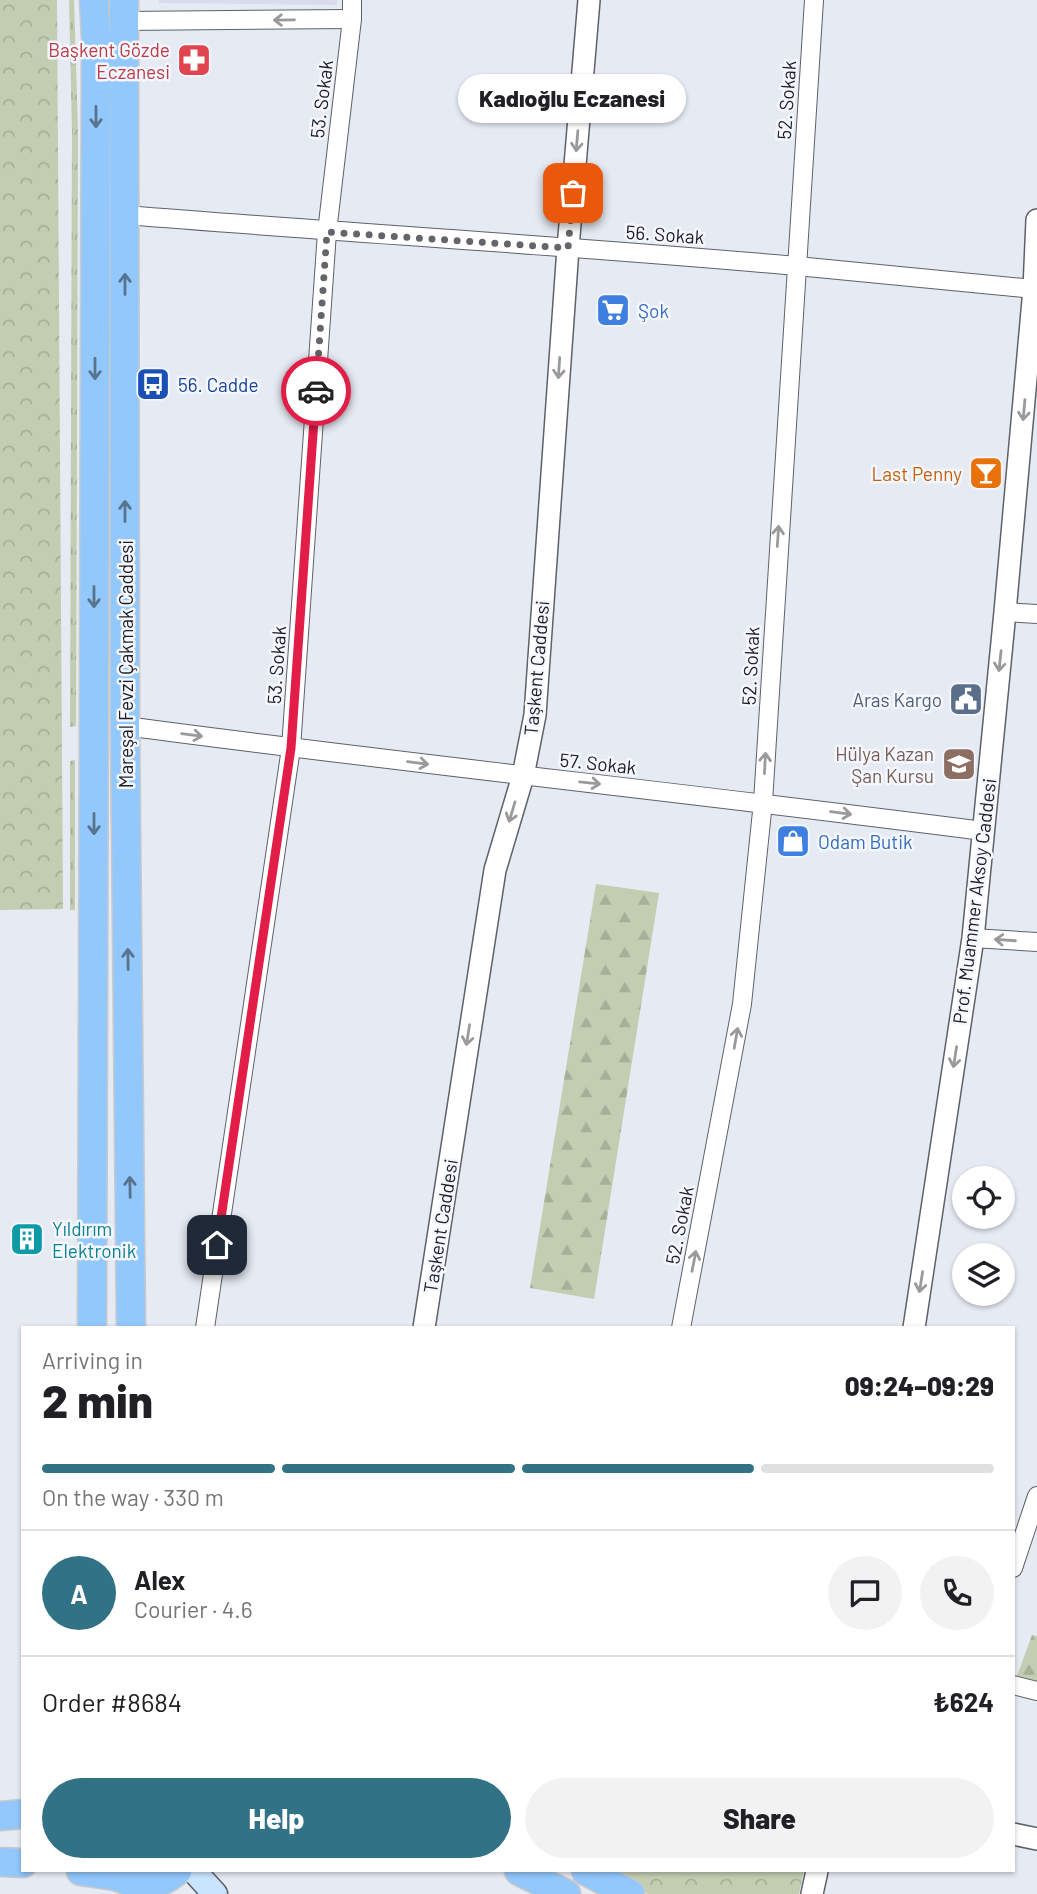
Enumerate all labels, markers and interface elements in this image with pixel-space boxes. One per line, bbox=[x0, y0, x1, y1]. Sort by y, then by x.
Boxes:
one-way arrow bbox=[272, 13, 295, 27]
place label: Başkent Gözde Eczanesi bbox=[48, 38, 170, 83]
pharmacy icon: Başkent Gözde Eczanesi bbox=[175, 41, 213, 79]
street label: 53. Sokak bbox=[305, 59, 337, 139]
street label: 52. Sokak bbox=[772, 60, 800, 140]
callout: Kadıoğlu Eczanesi bbox=[459, 74, 687, 123]
text: Kadıoğlu Eczanesi bbox=[479, 84, 665, 112]
one-way arrow bbox=[89, 105, 103, 128]
one-way arrow bbox=[570, 129, 583, 152]
pin bbox=[543, 163, 603, 223]
icon: bag bbox=[554, 174, 592, 212]
street label: 56. Sokak bbox=[625, 220, 705, 248]
one-way arrow bbox=[118, 272, 132, 295]
supermarket icon: Şok bbox=[594, 291, 632, 329]
place label: Şok bbox=[638, 299, 669, 322]
courier bbox=[281, 356, 351, 426]
one-way arrow bbox=[552, 356, 565, 379]
one-way arrow bbox=[88, 357, 102, 380]
bus stop icon: 56. Cadde bbox=[134, 365, 172, 403]
icon: car bbox=[297, 372, 335, 410]
place label: 56. Cadde bbox=[178, 373, 259, 396]
one-way arrow bbox=[1017, 398, 1030, 421]
bar icon: Last Penny bbox=[967, 454, 1005, 492]
place label: Last Penny bbox=[872, 462, 962, 485]
one-way arrow bbox=[118, 500, 132, 523]
one-way arrow bbox=[772, 525, 785, 547]
street label: Mareşal Fevzi Çakmak Caddesi bbox=[114, 540, 137, 788]
one-way arrow bbox=[87, 585, 101, 608]
street label: Taşkent Caddesi bbox=[519, 600, 553, 736]
street label: 53. Sokak bbox=[262, 625, 290, 705]
street label: 52. Sokak bbox=[736, 626, 764, 706]
one-way arrow bbox=[994, 649, 1007, 672]
public building icon: Aras Kargo bbox=[947, 680, 985, 718]
place label: Aras Kargo bbox=[852, 688, 942, 711]
one-way arrow bbox=[180, 728, 203, 741]
place label: Hülya Kazan Şan Kursu bbox=[835, 742, 934, 787]
school or university icon: Hülya Kazan Şan Kursu bbox=[940, 745, 978, 783]
street label: 57. Sokak bbox=[559, 748, 637, 778]
one-way arrow bbox=[759, 752, 772, 775]
one-way arrow bbox=[406, 757, 429, 770]
one-way arrow bbox=[579, 777, 601, 790]
street label: Prof. Muammer Aksoy Caddesi bbox=[948, 777, 1000, 1025]
one-way arrow bbox=[504, 801, 517, 823]
one-way arrow bbox=[829, 806, 852, 819]
one-way arrow bbox=[87, 812, 101, 835]
shop icon: Odam Butik bbox=[774, 822, 812, 860]
place label: Odam Butik bbox=[818, 830, 913, 853]
one-way arrow bbox=[994, 933, 1017, 946]
one-way arrow bbox=[121, 948, 135, 971]
one-way arrow bbox=[461, 1023, 474, 1046]
one-way arrow bbox=[729, 1027, 743, 1050]
one-way arrow bbox=[948, 1045, 961, 1068]
street label: Taşkent Caddesi bbox=[418, 1157, 462, 1295]
map controls bbox=[952, 1166, 1015, 1306]
button: locate bbox=[952, 1166, 1015, 1229]
one-way arrow bbox=[123, 1175, 137, 1198]
street label: 52. Sokak bbox=[660, 1184, 698, 1266]
pin bbox=[187, 1215, 247, 1275]
place label: Yıldırım Elektronik bbox=[52, 1217, 136, 1262]
building icon: Yıldırım Elektronik bbox=[8, 1220, 46, 1258]
icon: home bbox=[198, 1226, 236, 1264]
button: layers bbox=[952, 1243, 1015, 1306]
one-way arrow bbox=[688, 1250, 701, 1273]
one-way arrow bbox=[914, 1270, 927, 1293]
text: Arriving in bbox=[42, 1346, 143, 1374]
text: 09:24–09:29 bbox=[845, 1370, 994, 1401]
text: 2 min bbox=[42, 1372, 153, 1427]
text: On the way · 330 m bbox=[42, 1483, 224, 1511]
button: chat bbox=[828, 1556, 902, 1630]
button: phone bbox=[920, 1556, 994, 1630]
text: Alex bbox=[134, 1564, 185, 1595]
text: A bbox=[70, 1578, 88, 1609]
text: Courier · 4.6 bbox=[134, 1595, 253, 1623]
text: Order #8684 bbox=[42, 1686, 182, 1717]
text: ₺624 bbox=[933, 1686, 994, 1717]
button: Help bbox=[42, 1778, 511, 1858]
button: Share bbox=[525, 1778, 994, 1858]

